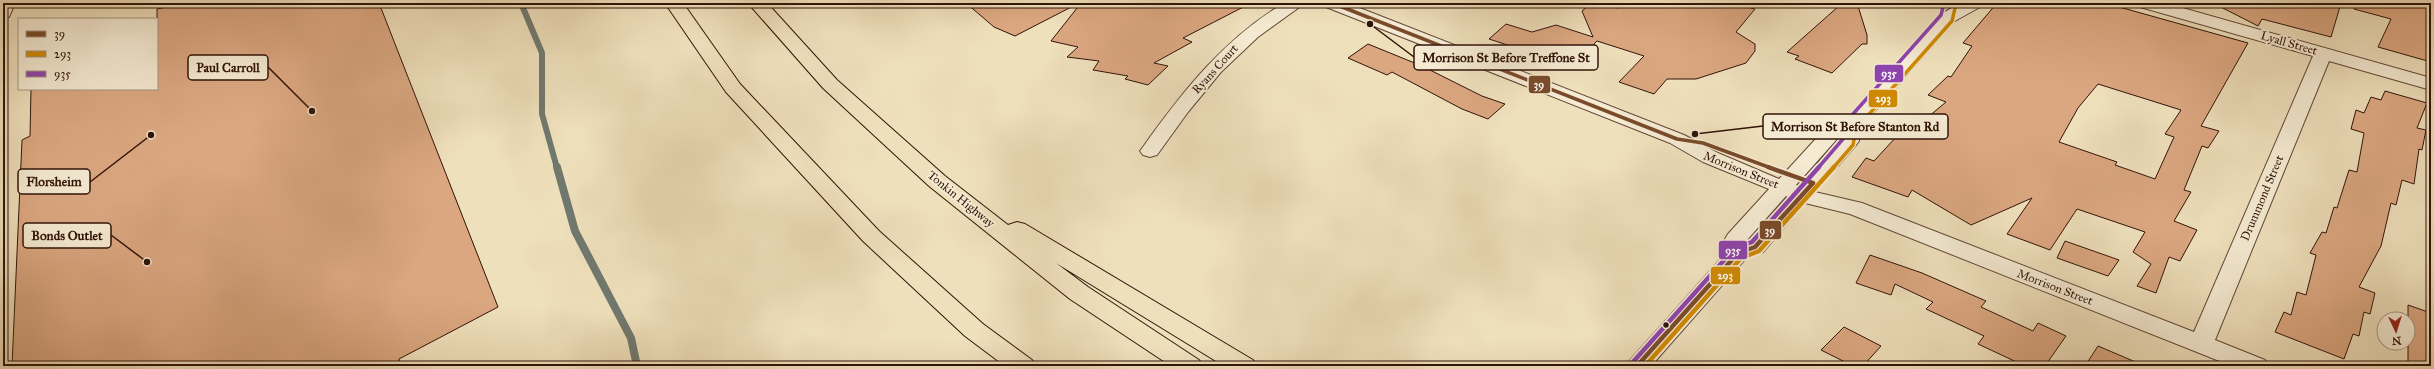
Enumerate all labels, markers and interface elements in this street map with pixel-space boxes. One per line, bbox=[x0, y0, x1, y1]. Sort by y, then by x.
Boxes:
legend bbox=[18, 18, 158, 90]
text: 39 bbox=[54, 27, 65, 41]
street label: Lyall Street bbox=[2259, 28, 2320, 58]
street label: Ryans Court bbox=[1189, 41, 1241, 97]
callout: Morrison St Before Treffone St bbox=[1414, 45, 1598, 70]
text: 293 bbox=[54, 47, 71, 61]
text: Morrison St Before Treffone St bbox=[1422, 50, 1590, 66]
callout: Paul Carroll bbox=[188, 55, 268, 80]
text: Paul Carroll bbox=[196, 60, 260, 76]
line badge: 935 bbox=[1874, 64, 1904, 83]
text: 935 bbox=[54, 67, 71, 81]
text: 935 bbox=[1881, 67, 1898, 81]
line badge: 39 bbox=[1528, 75, 1551, 94]
text: 39 bbox=[1534, 78, 1544, 92]
line badge: 293 bbox=[1868, 89, 1898, 108]
text: 293 bbox=[1875, 92, 1891, 106]
callout: Morrison St Before Stanton Rd bbox=[1763, 114, 1948, 139]
text: Morrison St Before Stanton Rd bbox=[1771, 119, 1940, 135]
street label: Morrison Street bbox=[1701, 149, 1781, 192]
street label: Drummond Street bbox=[2238, 152, 2287, 243]
street label: Tonkin Highway bbox=[924, 168, 998, 231]
callout: Florsheim bbox=[18, 169, 90, 194]
text: Florsheim bbox=[26, 174, 82, 190]
line badge: 39 bbox=[1759, 220, 1782, 240]
callout: Bonds Outlet bbox=[23, 223, 111, 248]
text: 39 bbox=[1765, 224, 1775, 238]
text: Bonds Outlet bbox=[31, 228, 103, 244]
line badge: 935 bbox=[1718, 240, 1748, 260]
text: 935 bbox=[1725, 244, 1742, 258]
line badge: 293 bbox=[1710, 266, 1741, 285]
street label: Morrison Street bbox=[2015, 266, 2096, 308]
text: 293 bbox=[1717, 269, 1733, 283]
north arrow bbox=[2376, 311, 2416, 351]
unlabelled marker bbox=[1661, 320, 1671, 330]
text: N bbox=[2391, 334, 2402, 347]

